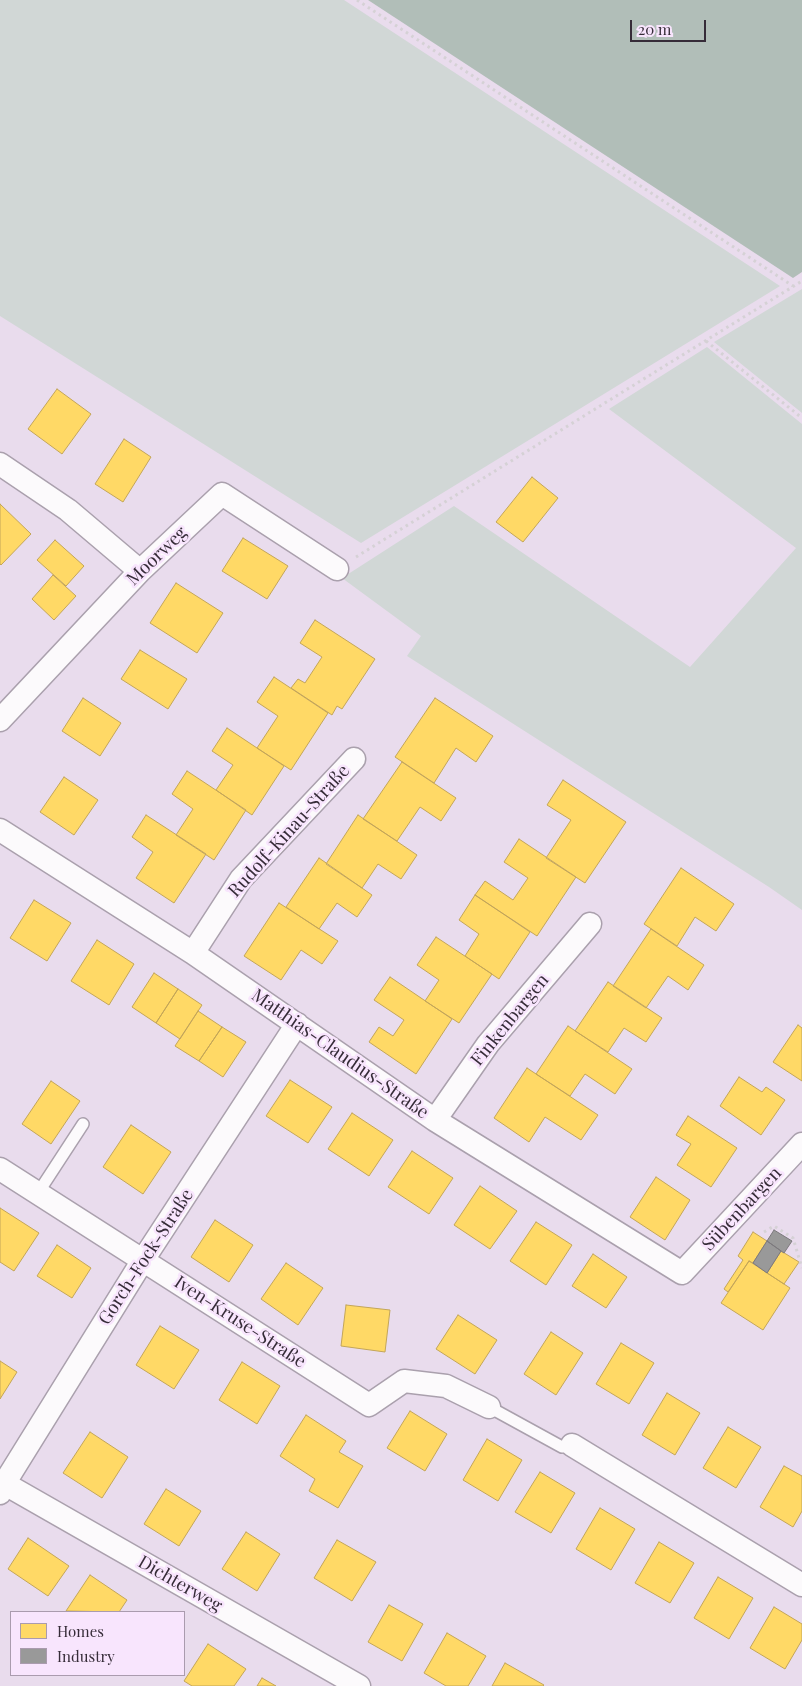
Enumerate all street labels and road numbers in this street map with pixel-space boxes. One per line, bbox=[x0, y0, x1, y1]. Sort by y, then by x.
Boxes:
street label: Moorweg bbox=[122, 522, 192, 590]
street label: Rudolf-Kinau-Straße bbox=[224, 760, 354, 902]
street label: Finkenbargen bbox=[466, 970, 554, 1070]
street label: Matthias-Claudius-Straße bbox=[247, 985, 433, 1123]
street label: Sübenbargen bbox=[698, 1163, 786, 1255]
street label: Gorch-Fock-Straße bbox=[94, 1185, 198, 1329]
street label: Iven-Kruse-Straße bbox=[170, 1271, 310, 1373]
street label: Dichterweg bbox=[134, 1551, 226, 1617]

